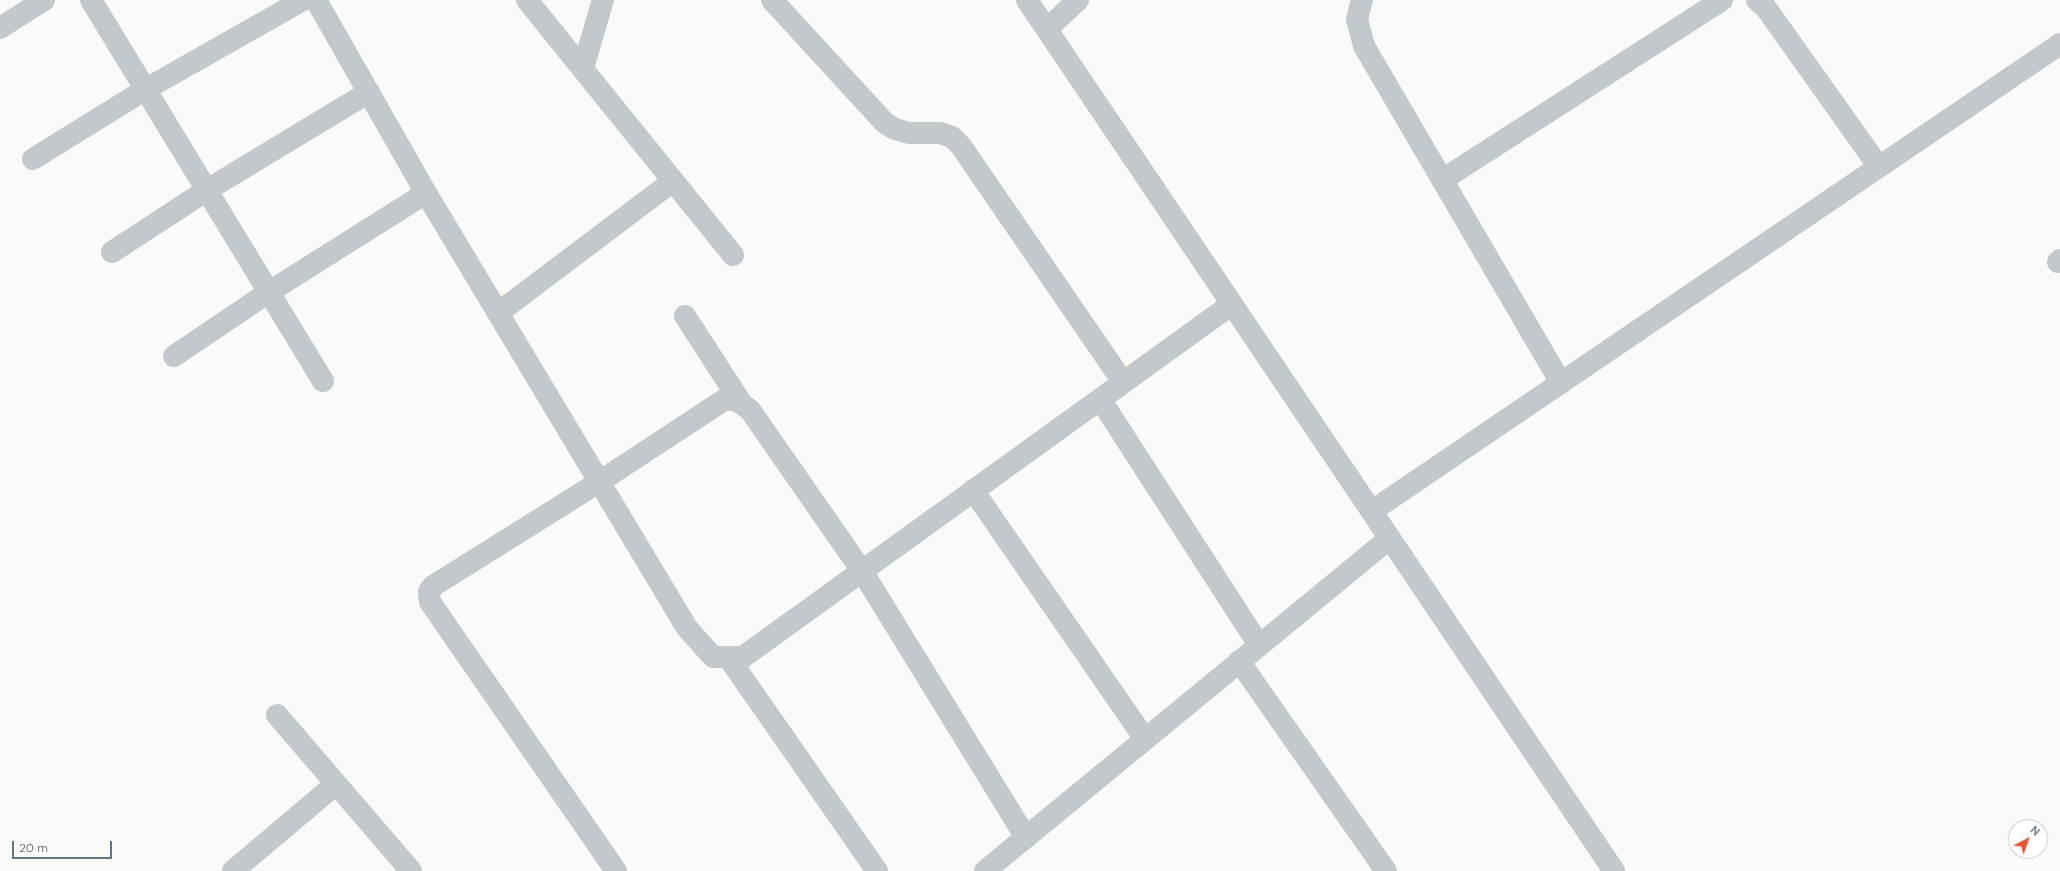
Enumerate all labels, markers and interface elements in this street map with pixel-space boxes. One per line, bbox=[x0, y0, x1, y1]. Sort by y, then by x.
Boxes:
north arrow bbox=[2008, 819, 2048, 859]
text: N bbox=[2028, 823, 2043, 839]
scale bar bbox=[14, 833, 114, 859]
text: 20 m bbox=[19, 840, 48, 856]

